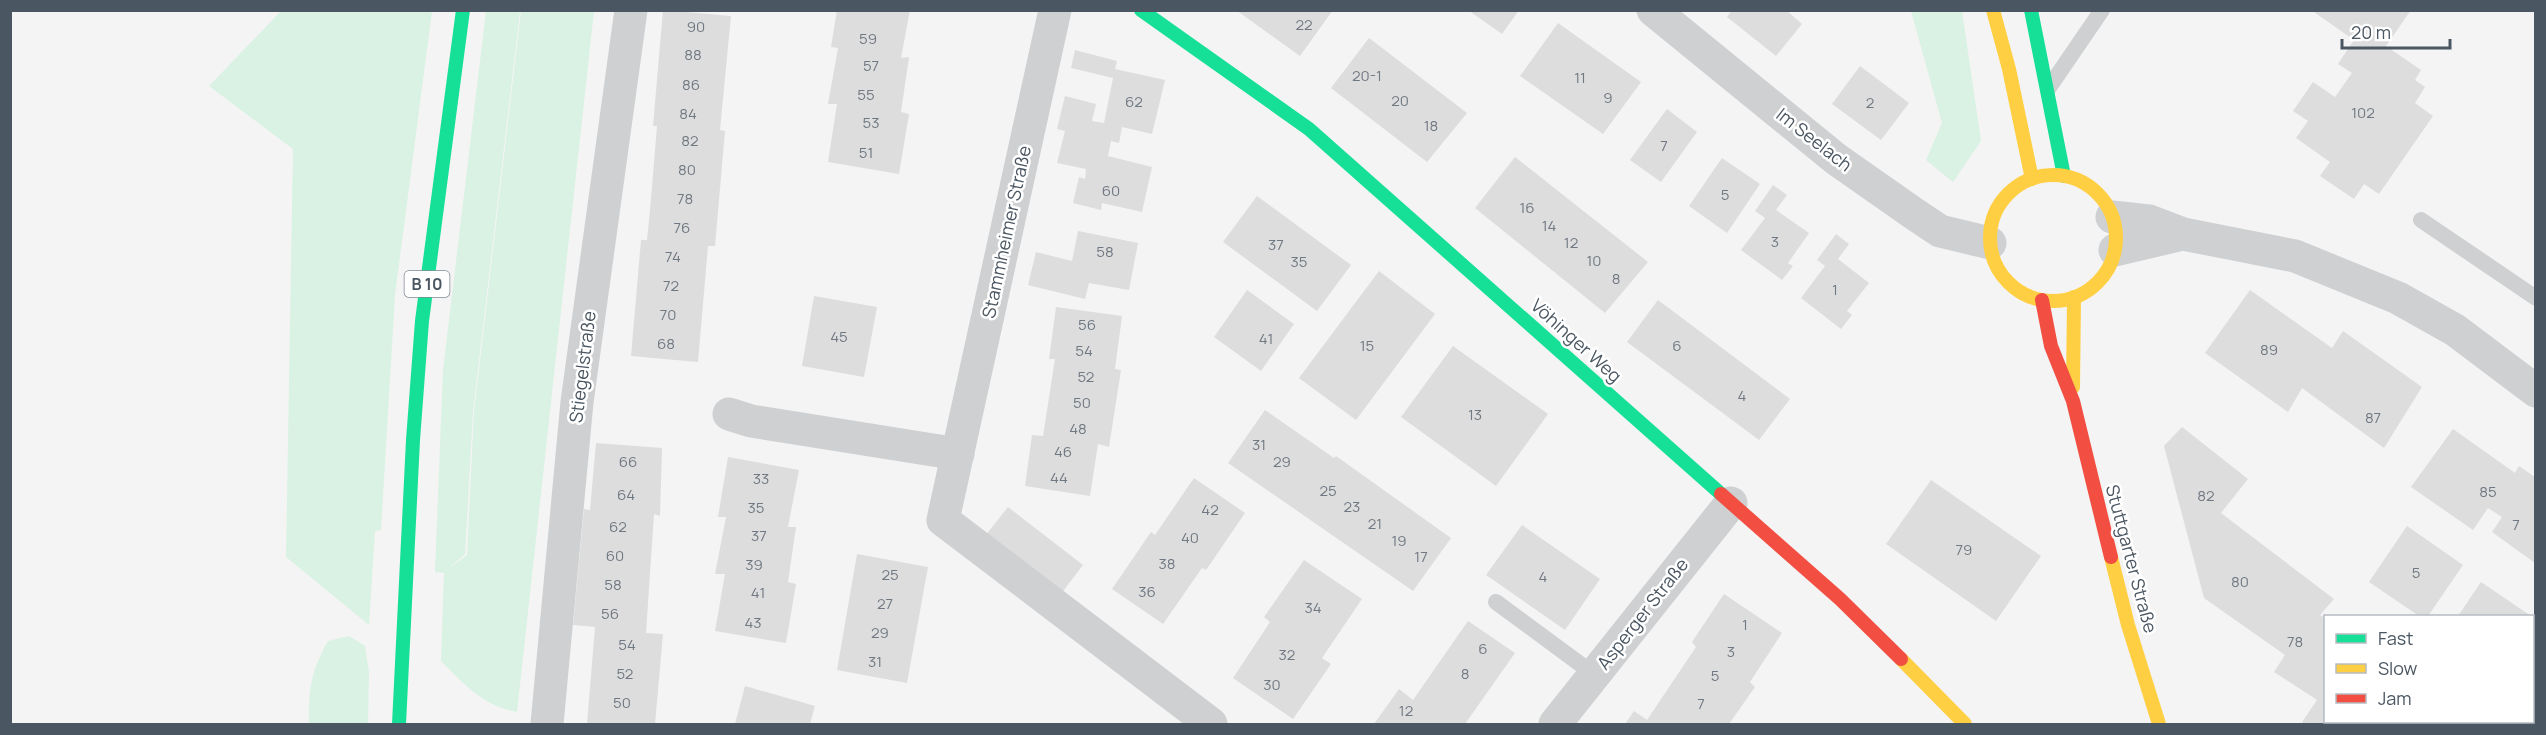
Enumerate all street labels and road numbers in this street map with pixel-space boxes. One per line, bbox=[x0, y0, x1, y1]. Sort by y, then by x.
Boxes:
street label: Im Seelach bbox=[1772, 102, 1857, 176]
street label: Stammheimer Straße bbox=[976, 143, 1036, 320]
road number: B 10 bbox=[404, 271, 450, 297]
street label: Vöhinger Weg bbox=[1526, 293, 1627, 387]
street label: Stiegelstraße bbox=[563, 310, 601, 424]
street label: Stuttgarter Straße bbox=[2101, 482, 2163, 636]
street label: Asperger Straße bbox=[1591, 553, 1693, 674]

